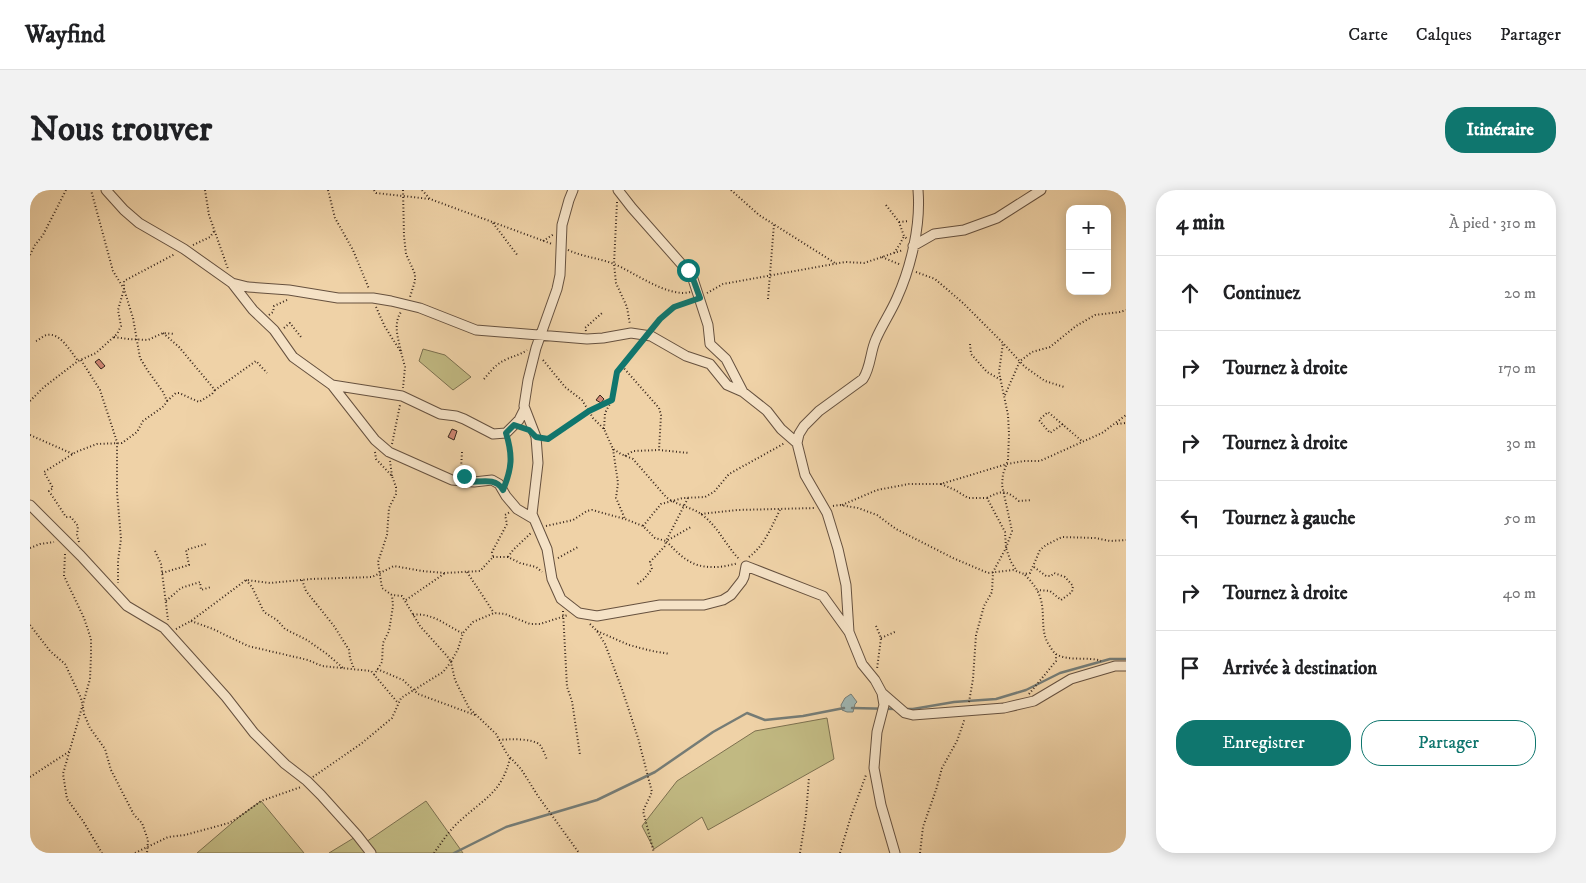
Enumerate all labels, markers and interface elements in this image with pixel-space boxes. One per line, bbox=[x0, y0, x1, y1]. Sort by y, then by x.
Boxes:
text: Wayfind bbox=[25, 20, 105, 50]
text: Carte bbox=[1348, 24, 1388, 46]
text: Calques bbox=[1416, 24, 1472, 46]
text: Partager bbox=[1500, 24, 1561, 46]
button: Itinéraire bbox=[1445, 107, 1556, 153]
text: Nous trouver bbox=[30, 108, 212, 152]
map controls bbox=[1066, 205, 1111, 295]
button: + bbox=[1066, 205, 1111, 250]
text: 4 min bbox=[1176, 210, 1225, 236]
text: À pied · 310 m bbox=[1449, 213, 1536, 233]
button: − bbox=[1066, 250, 1111, 295]
route start bbox=[677, 259, 700, 282]
icon: ahead bbox=[1176, 279, 1204, 307]
text: Continuez bbox=[1223, 282, 1301, 305]
text: 20 m bbox=[1504, 283, 1536, 303]
icon: right bbox=[1176, 354, 1204, 382]
text: Tournez à droite bbox=[1223, 357, 1348, 380]
text: 170 m bbox=[1498, 358, 1536, 378]
icon: right bbox=[1176, 429, 1204, 457]
text: Tournez à droite bbox=[1223, 432, 1348, 455]
text: 30 m bbox=[1506, 433, 1536, 453]
route end bbox=[453, 465, 476, 488]
icon: left bbox=[1176, 504, 1204, 532]
text: Tournez à gauche bbox=[1223, 507, 1355, 530]
text: 50 m bbox=[1504, 508, 1536, 528]
icon: right bbox=[1176, 579, 1204, 607]
text: Tournez à droite bbox=[1223, 582, 1348, 605]
text: 40 m bbox=[1503, 583, 1536, 603]
icon: arrive bbox=[1176, 654, 1204, 682]
text: Arrivée à destination bbox=[1223, 657, 1377, 680]
button: Enregistrer bbox=[1176, 720, 1351, 766]
button: Partager bbox=[1361, 720, 1536, 766]

